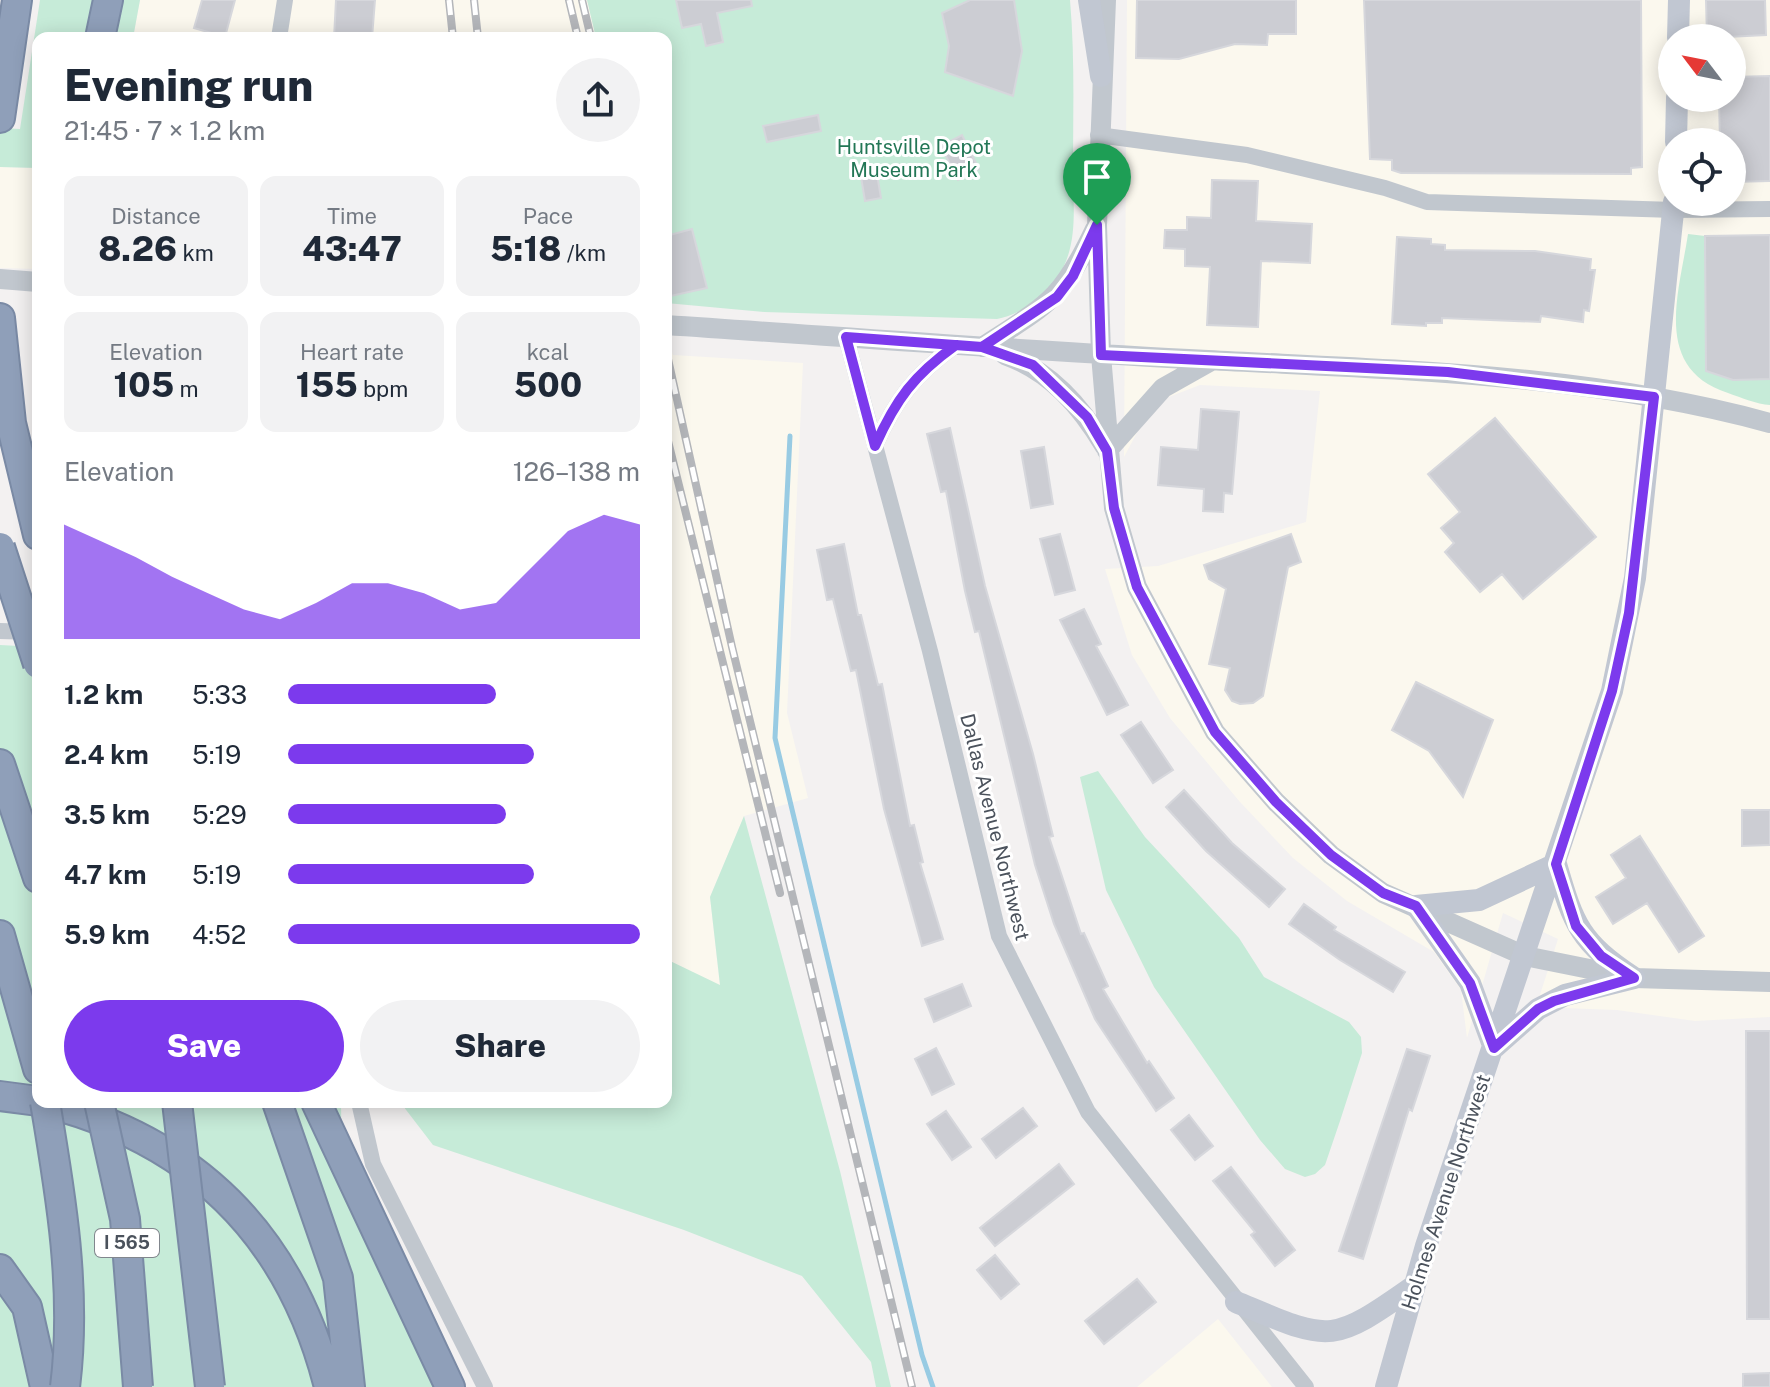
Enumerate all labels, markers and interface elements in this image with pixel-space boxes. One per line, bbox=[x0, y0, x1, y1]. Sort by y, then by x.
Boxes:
north arrow bbox=[1658, 24, 1746, 112]
map controls bbox=[1658, 24, 1746, 216]
button: share bbox=[556, 58, 640, 142]
text: Evening run bbox=[64, 59, 313, 111]
text: 21:45 · 7 × 1.2 km bbox=[64, 115, 265, 146]
button: locate bbox=[1658, 128, 1746, 216]
park label: Huntsville Depot Museum Park bbox=[837, 135, 991, 182]
pin bbox=[1063, 143, 1131, 225]
icon: arrive bbox=[1075, 155, 1119, 199]
text: Distance bbox=[111, 203, 201, 229]
text: Time bbox=[327, 203, 377, 229]
text: Pace bbox=[523, 203, 573, 229]
text: 8.26 bbox=[98, 229, 177, 269]
text: 43:47 bbox=[302, 229, 402, 269]
text: 5:18 bbox=[490, 229, 561, 269]
text: km bbox=[177, 240, 214, 266]
text: /km bbox=[561, 240, 606, 266]
text: Elevation bbox=[109, 339, 203, 365]
text: Heart rate bbox=[300, 339, 404, 365]
text: kcal bbox=[527, 339, 569, 365]
text: 105 bbox=[113, 365, 174, 405]
text: 155 bbox=[296, 365, 358, 405]
text: 500 bbox=[514, 365, 582, 405]
text: m bbox=[174, 376, 199, 402]
text: bpm bbox=[358, 376, 408, 402]
text: Elevation bbox=[64, 456, 174, 487]
text: 126–138 m bbox=[513, 456, 640, 487]
text: 1.2 km bbox=[64, 679, 143, 710]
text: 5:33 bbox=[192, 679, 247, 710]
street label: Dallas Avenue Northwest bbox=[955, 711, 1035, 943]
text: 2.4 km bbox=[64, 739, 149, 770]
text: 5:19 bbox=[192, 739, 241, 770]
text: 3.5 km bbox=[64, 799, 150, 830]
text: 5:29 bbox=[192, 799, 247, 830]
text: 4.7 km bbox=[64, 859, 146, 890]
text: 5:19 bbox=[192, 859, 241, 890]
text: 5.9 km bbox=[64, 919, 150, 950]
text: 4:52 bbox=[192, 919, 246, 950]
button: Save bbox=[64, 1000, 344, 1092]
button: Share bbox=[360, 1000, 640, 1092]
street label: Holmes Avenue Northwest bbox=[1397, 1071, 1495, 1313]
road number: I 565 bbox=[95, 1229, 159, 1257]

